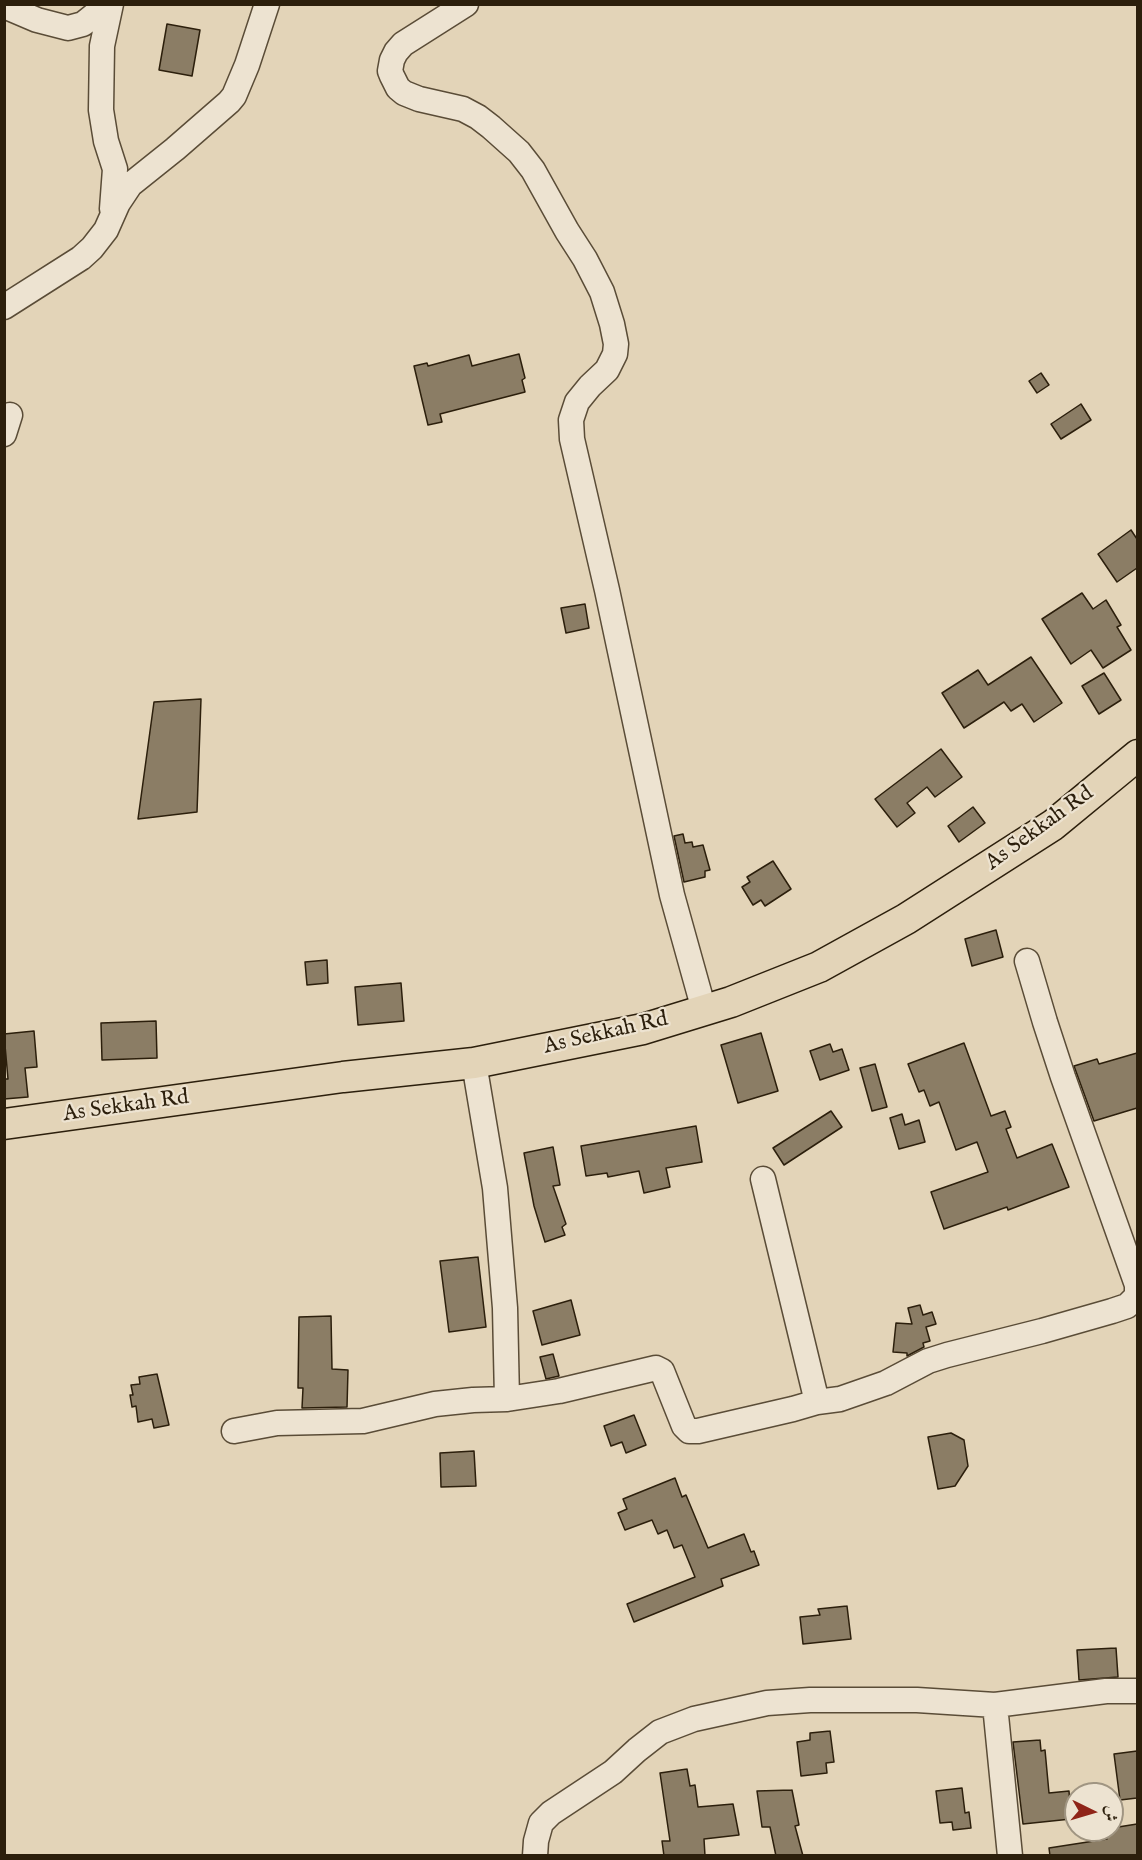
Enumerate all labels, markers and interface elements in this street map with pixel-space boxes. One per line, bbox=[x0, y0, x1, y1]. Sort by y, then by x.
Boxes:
street label: As Sekkah Rd bbox=[981, 781, 1099, 877]
street label: As Sekkah Rd bbox=[541, 1007, 671, 1061]
street label: As Sekkah Rd bbox=[61, 1085, 191, 1129]
north arrow bbox=[1064, 1782, 1124, 1842]
text: ش bbox=[1099, 1805, 1121, 1822]

